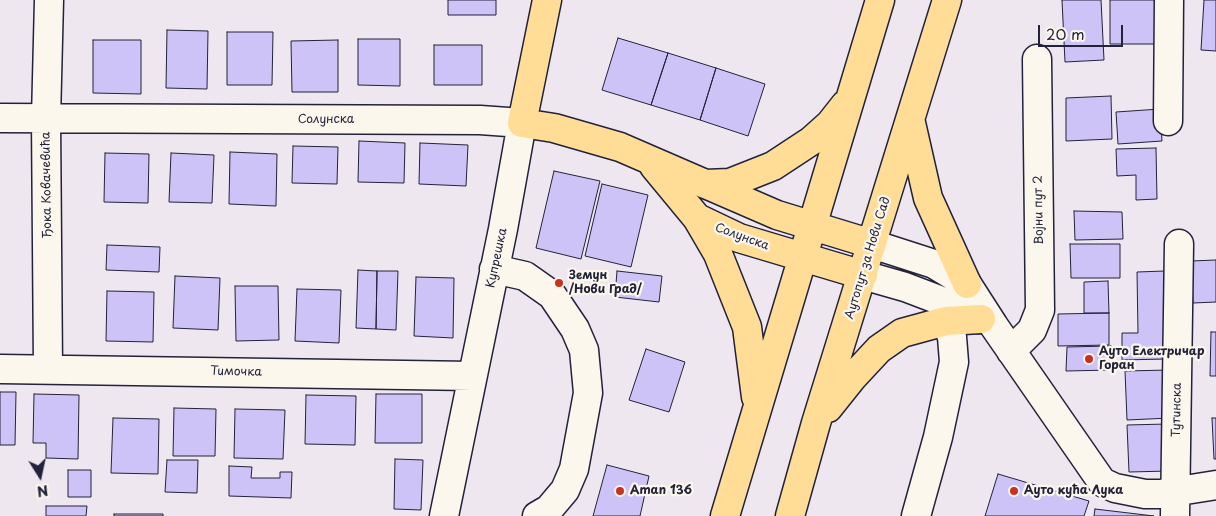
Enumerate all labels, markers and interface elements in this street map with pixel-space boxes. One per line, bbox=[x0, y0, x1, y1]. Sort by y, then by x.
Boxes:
scale bar bbox=[1041, 15, 1126, 47]
text: 20 m bbox=[1046, 22, 1085, 45]
street label: Солунска bbox=[298, 113, 354, 127]
street label: Ђока Ковачевића bbox=[39, 132, 55, 238]
street label: Војни пут 2 bbox=[1031, 175, 1047, 245]
street label: Аутопут за Нови Сад bbox=[843, 195, 893, 321]
street label: Солунска bbox=[713, 221, 771, 253]
street label: Купрешка bbox=[484, 227, 510, 289]
place label: Земун /Нови Град/ bbox=[569, 269, 642, 297]
marker: Земун /Нови Град/ bbox=[553, 277, 565, 289]
place label: Ауто Електричар Горан bbox=[1099, 345, 1205, 373]
marker: Ауто Електричар Горан bbox=[1083, 353, 1095, 365]
street label: Тимочка bbox=[210, 364, 262, 380]
street label: Тутинска bbox=[1169, 383, 1185, 437]
north arrow bbox=[15, 451, 65, 501]
text: N bbox=[35, 480, 50, 503]
place label: Aman 136 bbox=[630, 484, 692, 498]
place label: Ауто кућа Лука bbox=[1024, 484, 1123, 498]
marker: Aman 136 bbox=[614, 485, 626, 497]
marker: Ауто кућа Лука bbox=[1008, 485, 1020, 497]

